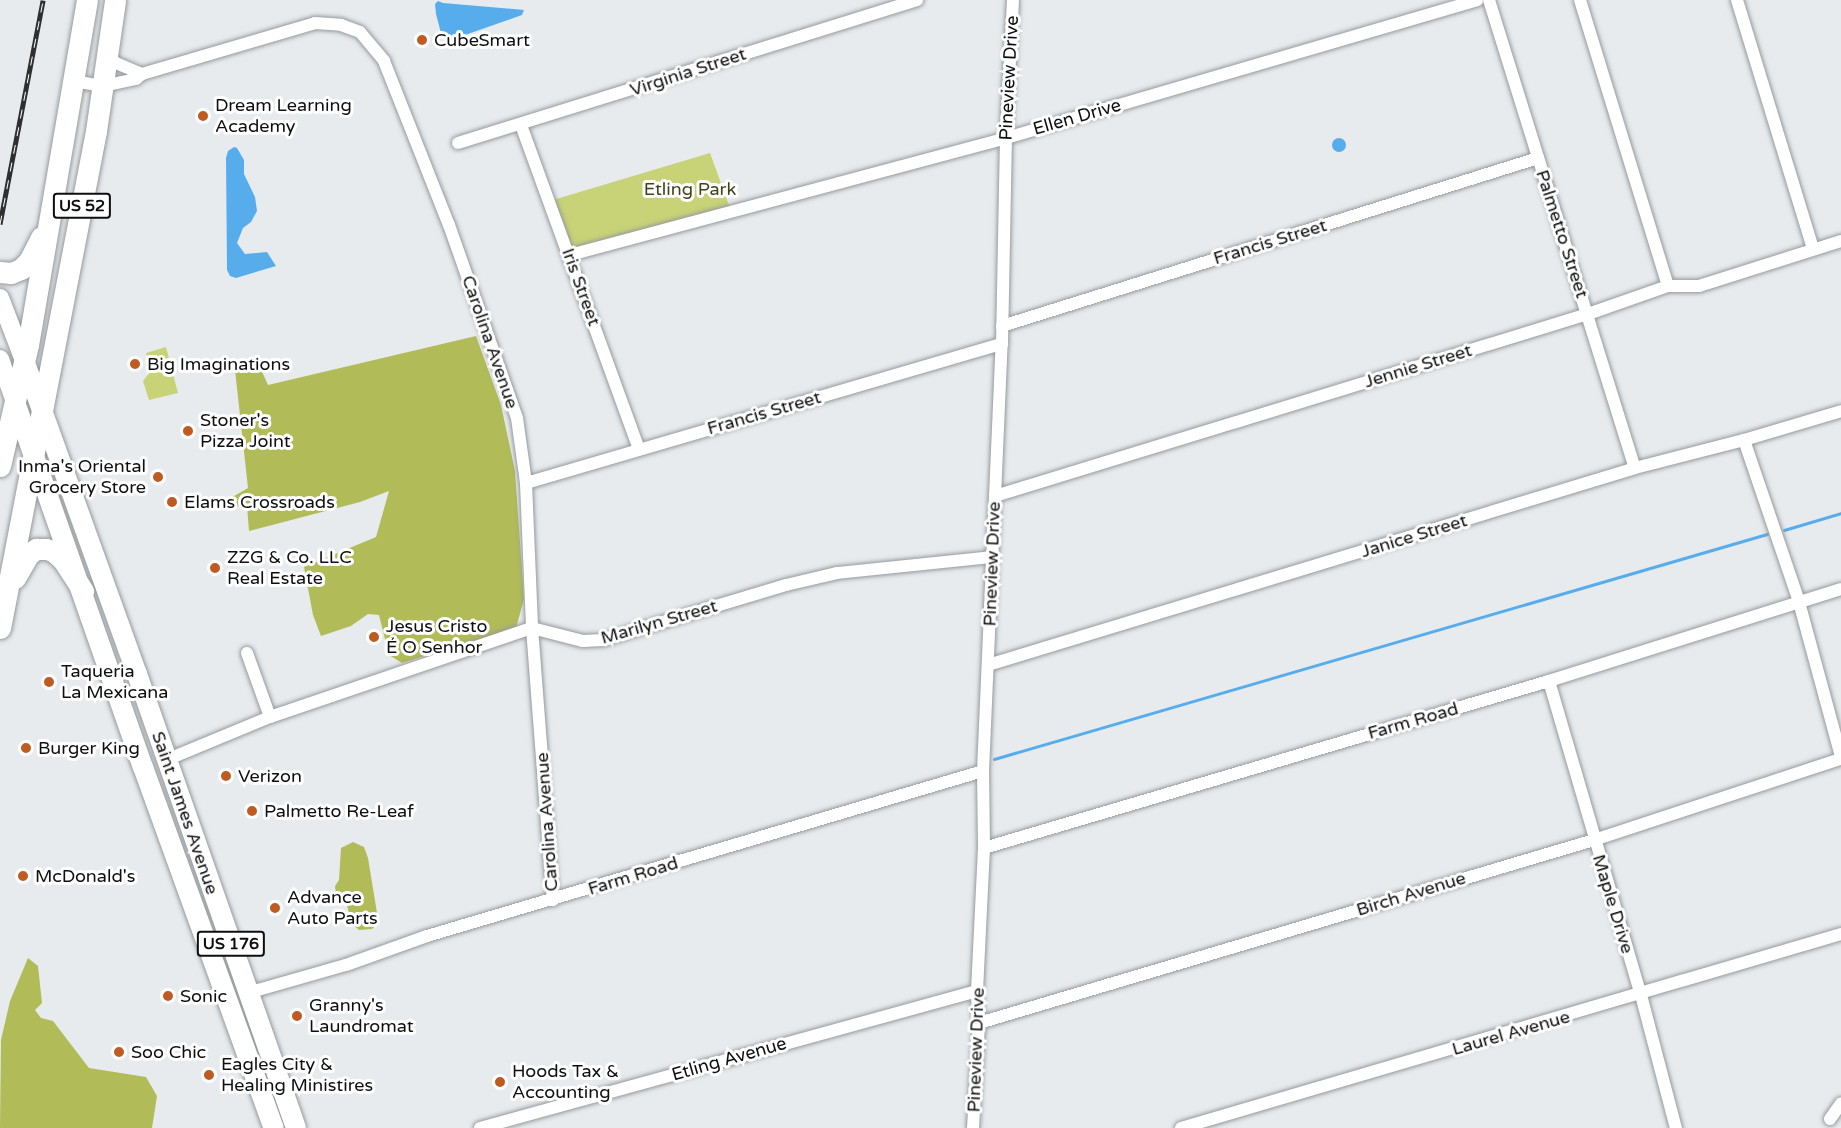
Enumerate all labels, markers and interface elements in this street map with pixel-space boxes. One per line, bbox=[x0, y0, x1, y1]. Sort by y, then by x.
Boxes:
street label: Pineview Drive bbox=[995, 15, 1023, 141]
place label: CubeSmart bbox=[434, 29, 530, 51]
marker: CubeSmart bbox=[415, 33, 429, 47]
street label: Virginia Street bbox=[627, 43, 749, 101]
street label: Ellen Drive bbox=[1030, 94, 1124, 140]
place label: Dream Learning Academy bbox=[215, 95, 352, 138]
marker: Dream Learning Academy bbox=[196, 109, 210, 123]
street label: Palmetto Street bbox=[1531, 167, 1593, 301]
park label: Etling Park bbox=[644, 178, 736, 200]
road number: US 52 bbox=[52, 193, 112, 219]
street label: Francis Street bbox=[1211, 215, 1329, 269]
street label: Iris Street bbox=[557, 245, 605, 329]
street label: Carolina Avenue bbox=[457, 273, 523, 411]
street label: Jennie Street bbox=[1362, 339, 1474, 393]
place label: Big Imaginations bbox=[147, 353, 290, 375]
marker: Big Imaginations bbox=[128, 357, 142, 371]
street label: Francis Street bbox=[705, 386, 823, 440]
place label: Stoner's Pizza Joint bbox=[200, 410, 291, 452]
marker: Stoner's Pizza Joint bbox=[181, 424, 195, 438]
place label: Inma's Oriental Grocery Store bbox=[18, 456, 146, 498]
marker: Inma's Oriental Grocery Store bbox=[151, 470, 165, 484]
place label: Elams Crossroads bbox=[184, 491, 335, 513]
marker: Elams Crossroads bbox=[165, 495, 179, 509]
street label: Pineview Drive bbox=[979, 501, 1005, 627]
street label: Janice Street bbox=[1358, 510, 1470, 562]
place label: ZZG & Co. LLC Real Estate bbox=[227, 547, 352, 590]
marker: ZZG & Co. LLC Real Estate bbox=[208, 561, 222, 575]
street label: Marilyn Street bbox=[598, 595, 720, 649]
place label: Jesus Cristo É O Senhor bbox=[386, 616, 488, 658]
marker: Jesus Cristo É O Senhor bbox=[367, 630, 381, 644]
place label: Taqueria La Mexicana bbox=[61, 661, 168, 704]
marker: Taqueria La Mexicana bbox=[42, 675, 56, 689]
street label: Farm Road bbox=[1365, 698, 1461, 744]
street label: Saint James Avenue bbox=[147, 729, 223, 897]
place label: Burger King bbox=[38, 737, 140, 759]
marker: Burger King bbox=[19, 741, 33, 755]
street label: Carolina Avenue bbox=[531, 752, 563, 892]
place label: Verizon bbox=[238, 765, 302, 787]
marker: Verizon bbox=[219, 769, 233, 783]
place label: Palmetto Re-Leaf bbox=[264, 800, 414, 822]
marker: Palmetto Re-Leaf bbox=[245, 804, 259, 818]
street label: Farm Road bbox=[585, 852, 681, 900]
street label: Maple Drive bbox=[1588, 852, 1638, 956]
place label: McDonald's bbox=[35, 865, 135, 887]
street label: Birch Avenue bbox=[1354, 867, 1468, 921]
marker: McDonald's bbox=[16, 869, 30, 883]
place label: Advance Auto Parts bbox=[287, 887, 378, 930]
marker: Advance Auto Parts bbox=[268, 901, 282, 915]
road number: US 176 bbox=[196, 931, 266, 957]
place label: Sonic bbox=[180, 985, 227, 1007]
street label: Pineview Drive bbox=[963, 987, 989, 1113]
marker: Sonic bbox=[161, 989, 175, 1003]
place label: Granny's Laundromat bbox=[309, 995, 414, 1038]
street label: Laurel Avenue bbox=[1449, 1006, 1573, 1060]
marker: Granny's Laundromat bbox=[290, 1009, 304, 1023]
street label: Etling Avenue bbox=[669, 1032, 789, 1086]
place label: Soo Chic bbox=[131, 1041, 206, 1063]
marker: Soo Chic bbox=[112, 1045, 126, 1059]
place label: Eagles City & Healing Ministires bbox=[221, 1054, 373, 1096]
place label: Hoods Tax & Accounting bbox=[512, 1061, 619, 1104]
marker: Eagles City & Healing Ministires bbox=[202, 1068, 216, 1082]
marker: Hoods Tax & Accounting bbox=[493, 1075, 507, 1089]

